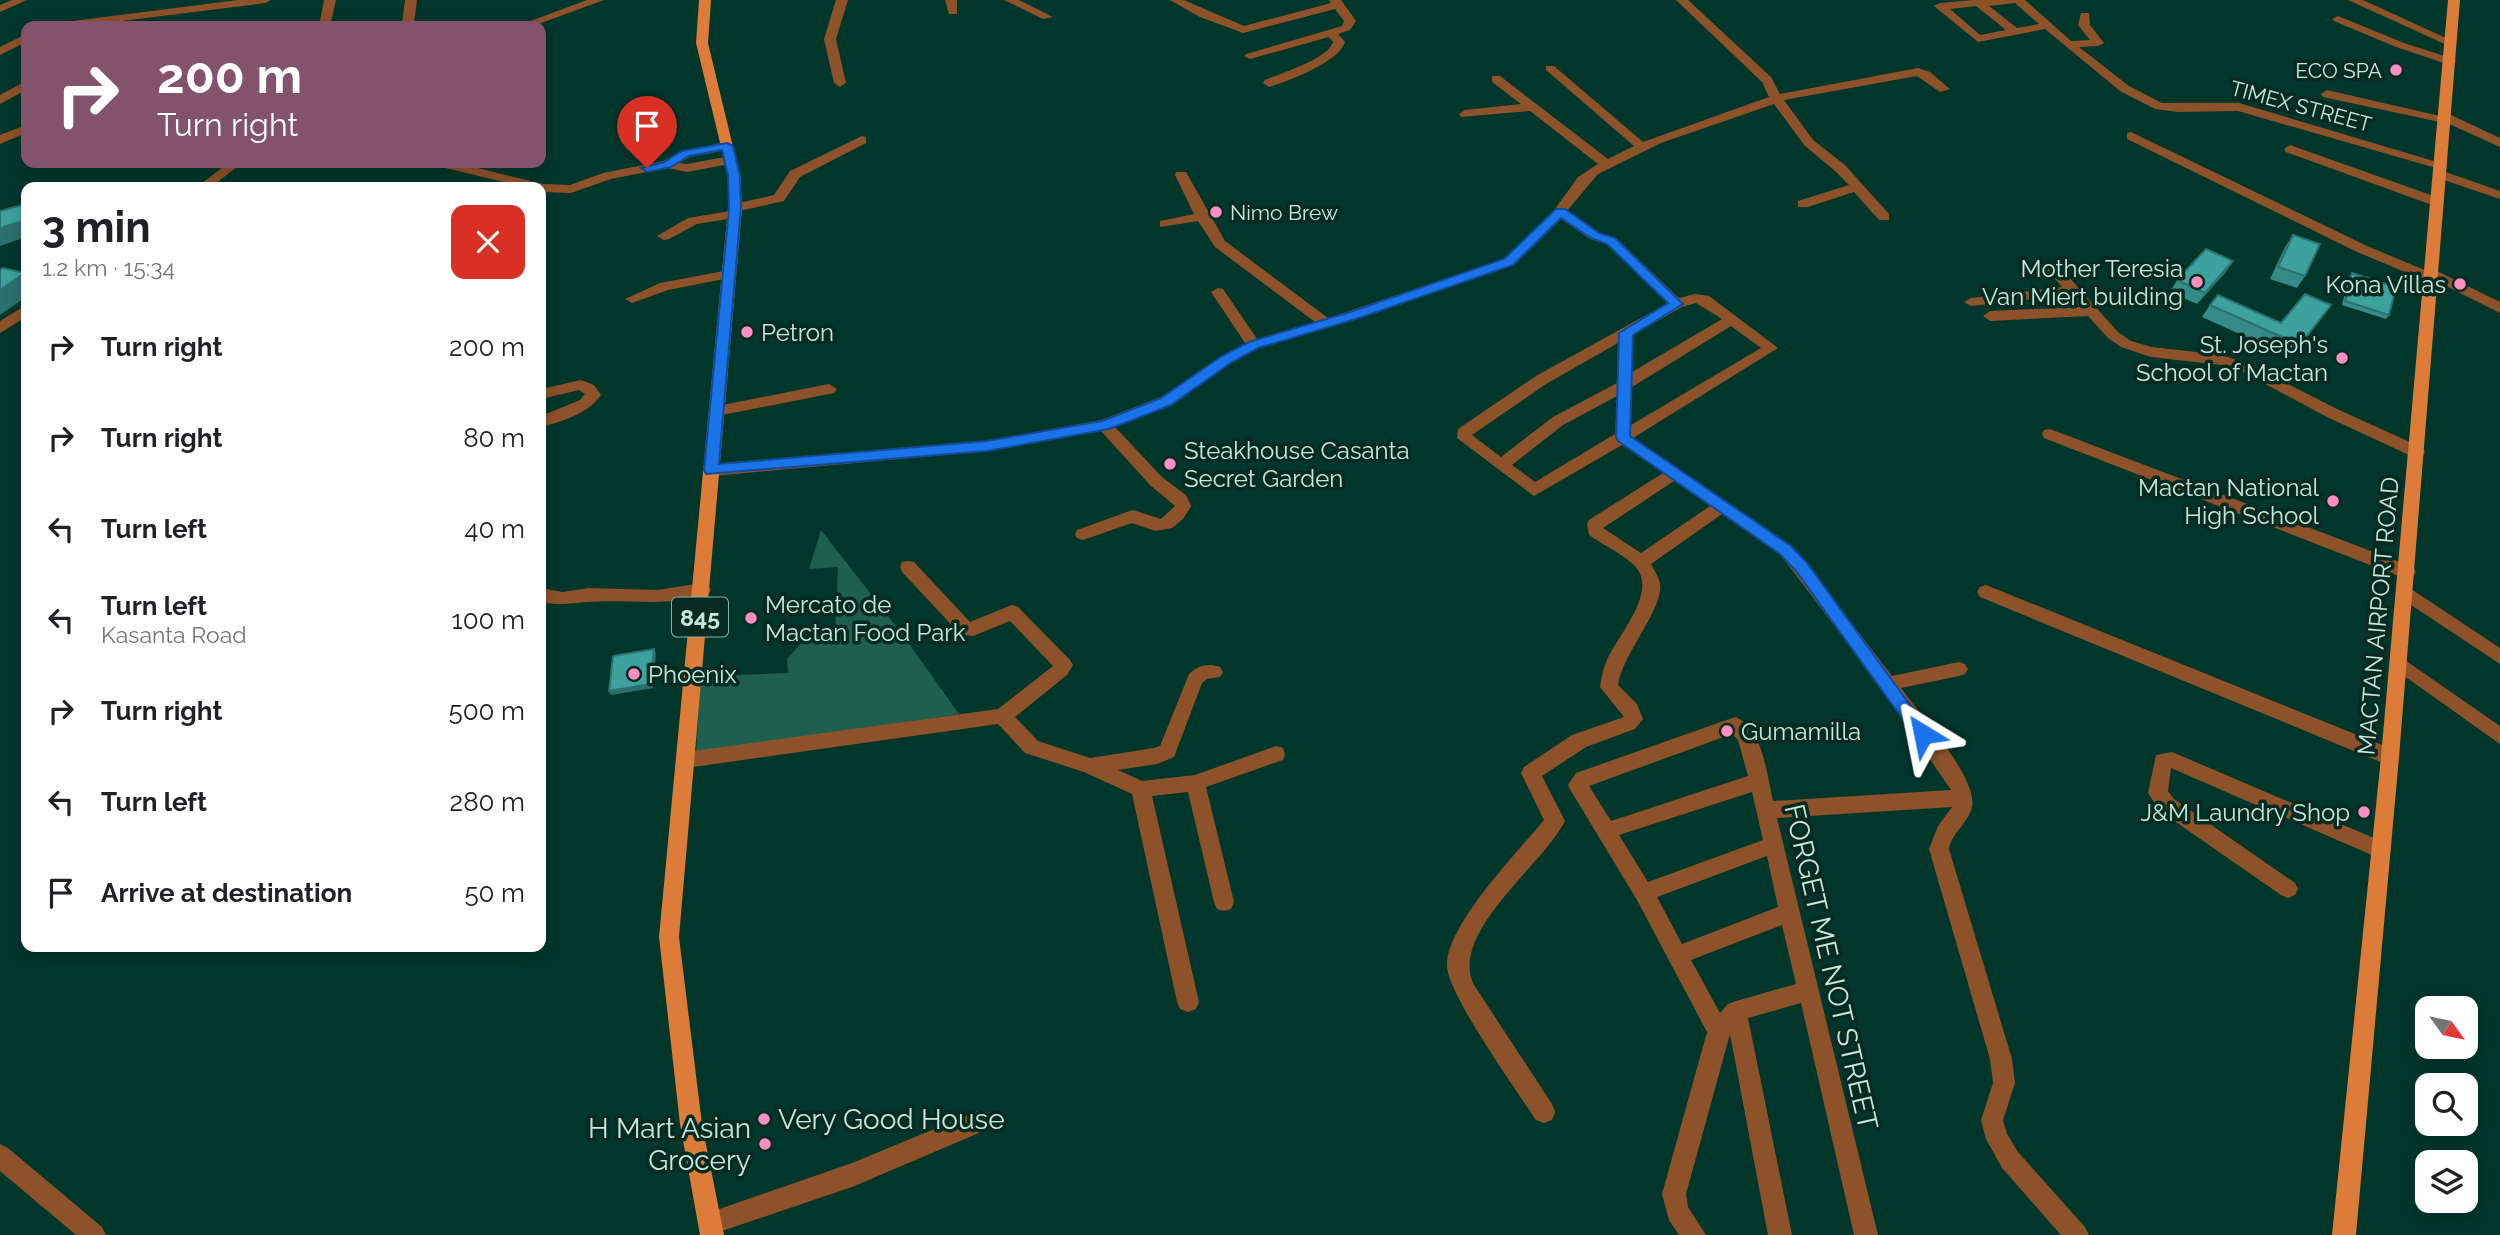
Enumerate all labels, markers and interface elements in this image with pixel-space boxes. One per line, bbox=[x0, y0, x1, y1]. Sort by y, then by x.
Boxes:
text: 200 m bbox=[157, 47, 302, 104]
icon: right bbox=[42, 49, 133, 140]
place label: ECO SPA bbox=[2295, 58, 2382, 83]
marker: ECO SPA bbox=[2388, 62, 2404, 78]
street label: TIMEX STREET bbox=[2228, 75, 2375, 137]
pin bbox=[617, 96, 677, 168]
text: Turn right bbox=[157, 106, 298, 143]
icon: arrive bbox=[628, 107, 666, 145]
place label: Nimo Brew bbox=[1230, 200, 1338, 225]
text: 3 min bbox=[42, 203, 151, 252]
marker: Nimo Brew bbox=[1208, 204, 1224, 220]
button: close bbox=[451, 205, 525, 279]
text: 1.2 km · 15:34 bbox=[42, 254, 175, 281]
place label: Mother Teresia Van Miert building bbox=[1982, 254, 2183, 311]
place label: Kona Villas bbox=[2325, 270, 2446, 299]
marker: Mother Teresia Van Miert building bbox=[2189, 274, 2205, 290]
marker: Kona Villas bbox=[2452, 276, 2468, 292]
place label: Petron bbox=[761, 318, 834, 347]
marker: Petron bbox=[739, 324, 755, 340]
icon: right bbox=[42, 328, 80, 366]
place label: St. Joseph's School of Mactan bbox=[2136, 330, 2328, 387]
text: Turn right bbox=[101, 332, 222, 362]
text: 200 m bbox=[449, 332, 525, 362]
marker: St. Joseph's School of Mactan bbox=[2334, 350, 2350, 366]
icon: right bbox=[42, 419, 80, 457]
text: Turn right bbox=[101, 423, 222, 453]
text: 80 m bbox=[463, 423, 525, 453]
place label: Steakhouse Casanta Secret Garden bbox=[1184, 436, 1410, 493]
marker: Steakhouse Casanta Secret Garden bbox=[1162, 456, 1178, 472]
place label: Mactan National High School bbox=[2138, 473, 2319, 530]
street label: MACTAN AIRPORT ROAD bbox=[2351, 476, 2405, 756]
marker: Mactan National High School bbox=[2325, 493, 2341, 509]
icon: left bbox=[42, 510, 80, 548]
text: Turn left bbox=[101, 514, 207, 544]
text: 40 m bbox=[464, 514, 525, 544]
place label: Mercato de Mactan Food Park bbox=[765, 590, 966, 647]
text: Turn left bbox=[101, 591, 207, 621]
road number: 845 bbox=[672, 597, 728, 636]
icon: left bbox=[42, 601, 80, 639]
text: 100 m bbox=[452, 605, 525, 635]
marker: Mercato de Mactan Food Park bbox=[743, 610, 759, 626]
text: Kasanta Road bbox=[101, 621, 247, 648]
place label: Phoenix bbox=[648, 660, 737, 689]
marker: Phoenix bbox=[626, 666, 642, 682]
icon: right bbox=[42, 692, 80, 730]
text: Turn right bbox=[101, 696, 222, 726]
text: 500 m bbox=[448, 696, 525, 726]
position arrow bbox=[1886, 697, 1960, 771]
place label: Gumamilla bbox=[1741, 717, 1861, 746]
marker: Gumamilla bbox=[1719, 723, 1735, 739]
icon: left bbox=[42, 783, 80, 821]
text: Turn left bbox=[101, 787, 207, 817]
text: 280 m bbox=[450, 787, 525, 817]
place label: J&M Laundry Shop bbox=[2140, 798, 2350, 827]
street label: FORGET ME NOT STREET bbox=[1777, 801, 1885, 1133]
marker: J&M Laundry Shop bbox=[2356, 804, 2372, 820]
icon: arrive bbox=[42, 874, 80, 912]
text: Arrive at destination bbox=[101, 878, 352, 908]
text: 50 m bbox=[464, 878, 525, 908]
north arrow bbox=[2415, 996, 2478, 1059]
map controls bbox=[2415, 996, 2478, 1213]
button: search bbox=[2415, 1073, 2478, 1136]
place label: Very Good House bbox=[778, 1103, 1005, 1136]
marker: Very Good House bbox=[756, 1111, 772, 1127]
place label: H Mart Asian Grocery bbox=[588, 1112, 751, 1177]
marker: H Mart Asian Grocery bbox=[757, 1136, 773, 1152]
button: layers bbox=[2415, 1150, 2478, 1213]

